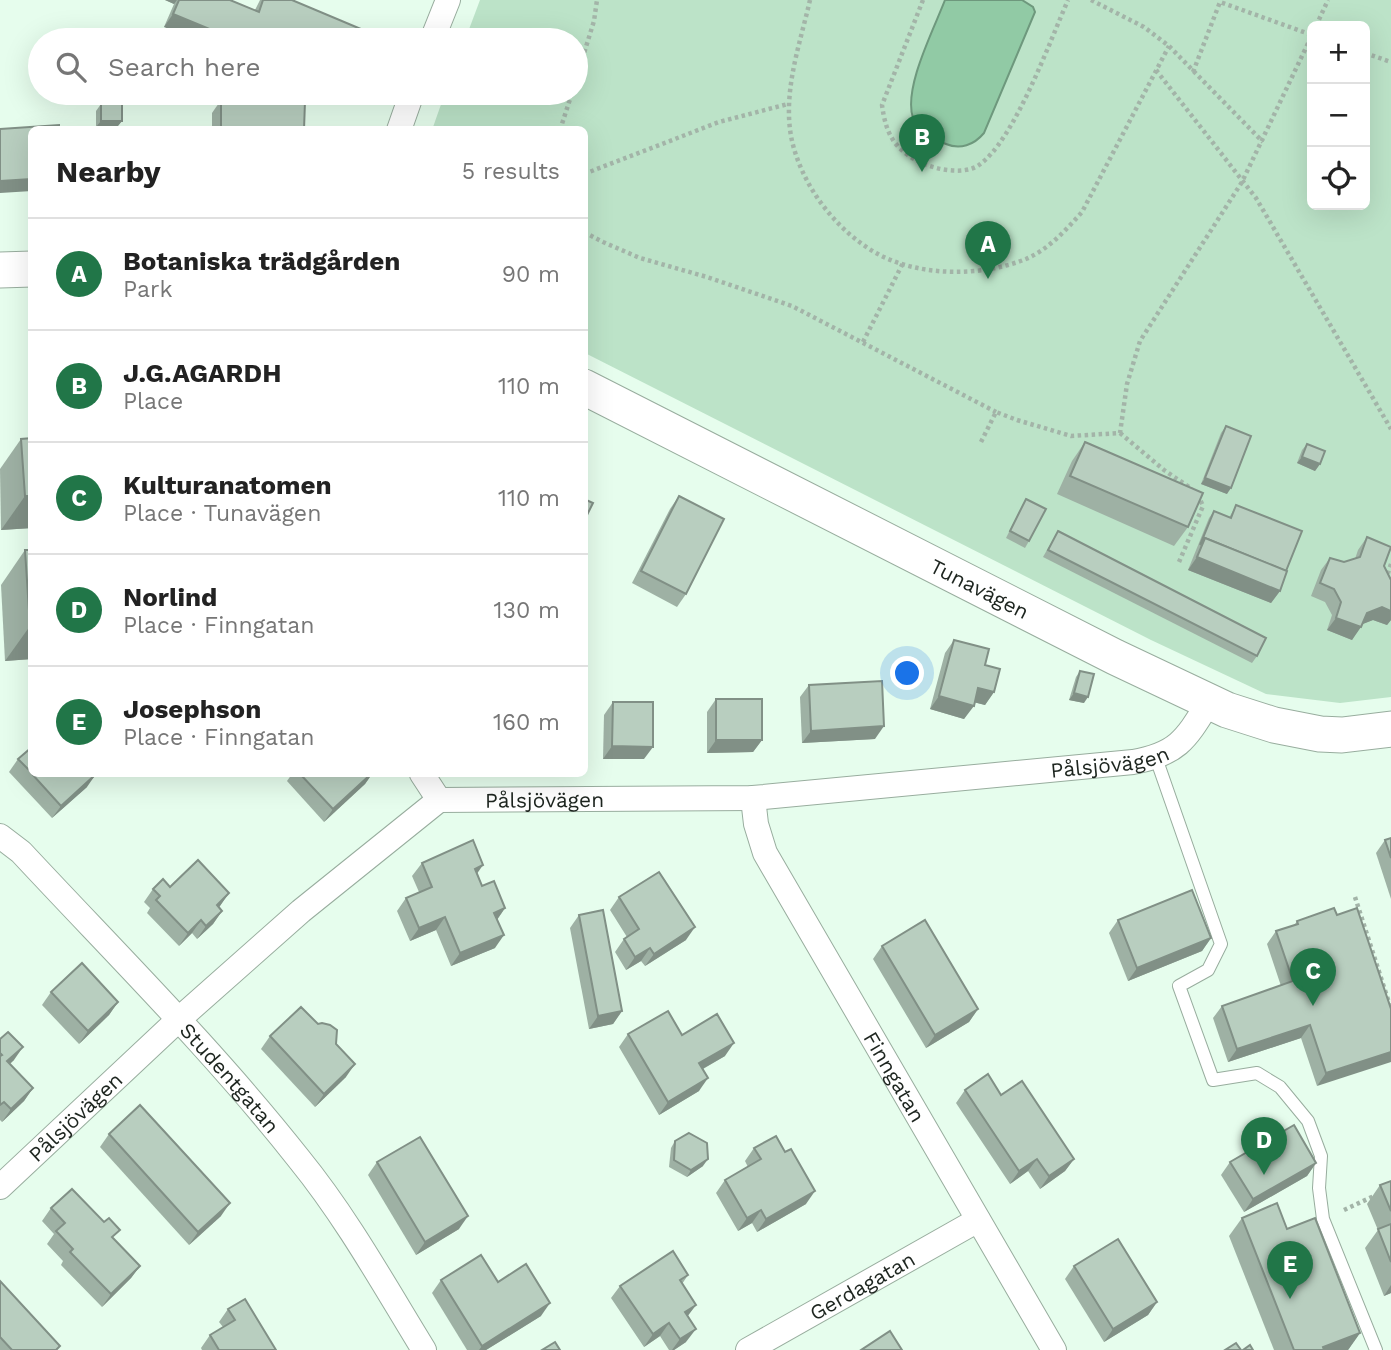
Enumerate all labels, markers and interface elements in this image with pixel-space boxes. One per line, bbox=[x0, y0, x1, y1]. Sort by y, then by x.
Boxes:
map controls bbox=[1307, 21, 1370, 210]
button: + bbox=[1307, 21, 1370, 84]
search box bbox=[28, 28, 588, 105]
icon: search bbox=[52, 48, 90, 86]
text: Search here bbox=[108, 52, 260, 82]
button: − bbox=[1307, 84, 1370, 147]
pin: B bbox=[899, 114, 945, 172]
button: locate bbox=[1307, 147, 1370, 210]
text: Nearby bbox=[56, 154, 161, 189]
text: 5 results bbox=[462, 158, 560, 185]
pin: A bbox=[965, 221, 1011, 279]
text: Botaniska trädgården bbox=[123, 246, 400, 276]
text: A bbox=[71, 261, 87, 288]
text: 90 m bbox=[502, 261, 560, 288]
text: Park bbox=[123, 276, 172, 303]
text: J.G.AGARDH bbox=[123, 358, 281, 388]
text: B bbox=[71, 373, 87, 400]
text: 110 m bbox=[498, 373, 560, 400]
text: Place bbox=[123, 388, 183, 415]
text: Kulturanatomen bbox=[123, 470, 332, 500]
text: C bbox=[71, 485, 87, 512]
text: 110 m bbox=[498, 485, 560, 512]
text: Place · Tunavägen bbox=[123, 500, 321, 527]
street label: Tunavägen bbox=[926, 553, 1033, 624]
text: Norlind bbox=[123, 582, 217, 612]
text: D bbox=[71, 597, 87, 624]
text: 130 m bbox=[494, 597, 560, 624]
text: Place · Finngatan bbox=[123, 612, 314, 639]
your location bbox=[890, 656, 924, 690]
text: Josephson bbox=[123, 694, 261, 724]
text: E bbox=[72, 709, 86, 736]
text: 160 m bbox=[493, 709, 560, 736]
text: Place · Finngatan bbox=[123, 724, 314, 751]
street label: Pålsjövägen bbox=[1049, 740, 1173, 782]
street label: Pålsjövägen bbox=[485, 786, 604, 812]
pin: C bbox=[1290, 948, 1336, 1006]
street label: Studentgatan bbox=[175, 1017, 285, 1138]
street label: Finngatan bbox=[859, 1027, 931, 1126]
street label: Pålsjövägen bbox=[23, 1067, 127, 1166]
pin: D bbox=[1241, 1117, 1287, 1175]
pin: E bbox=[1267, 1241, 1313, 1299]
street label: Gerdagatan bbox=[805, 1246, 919, 1325]

